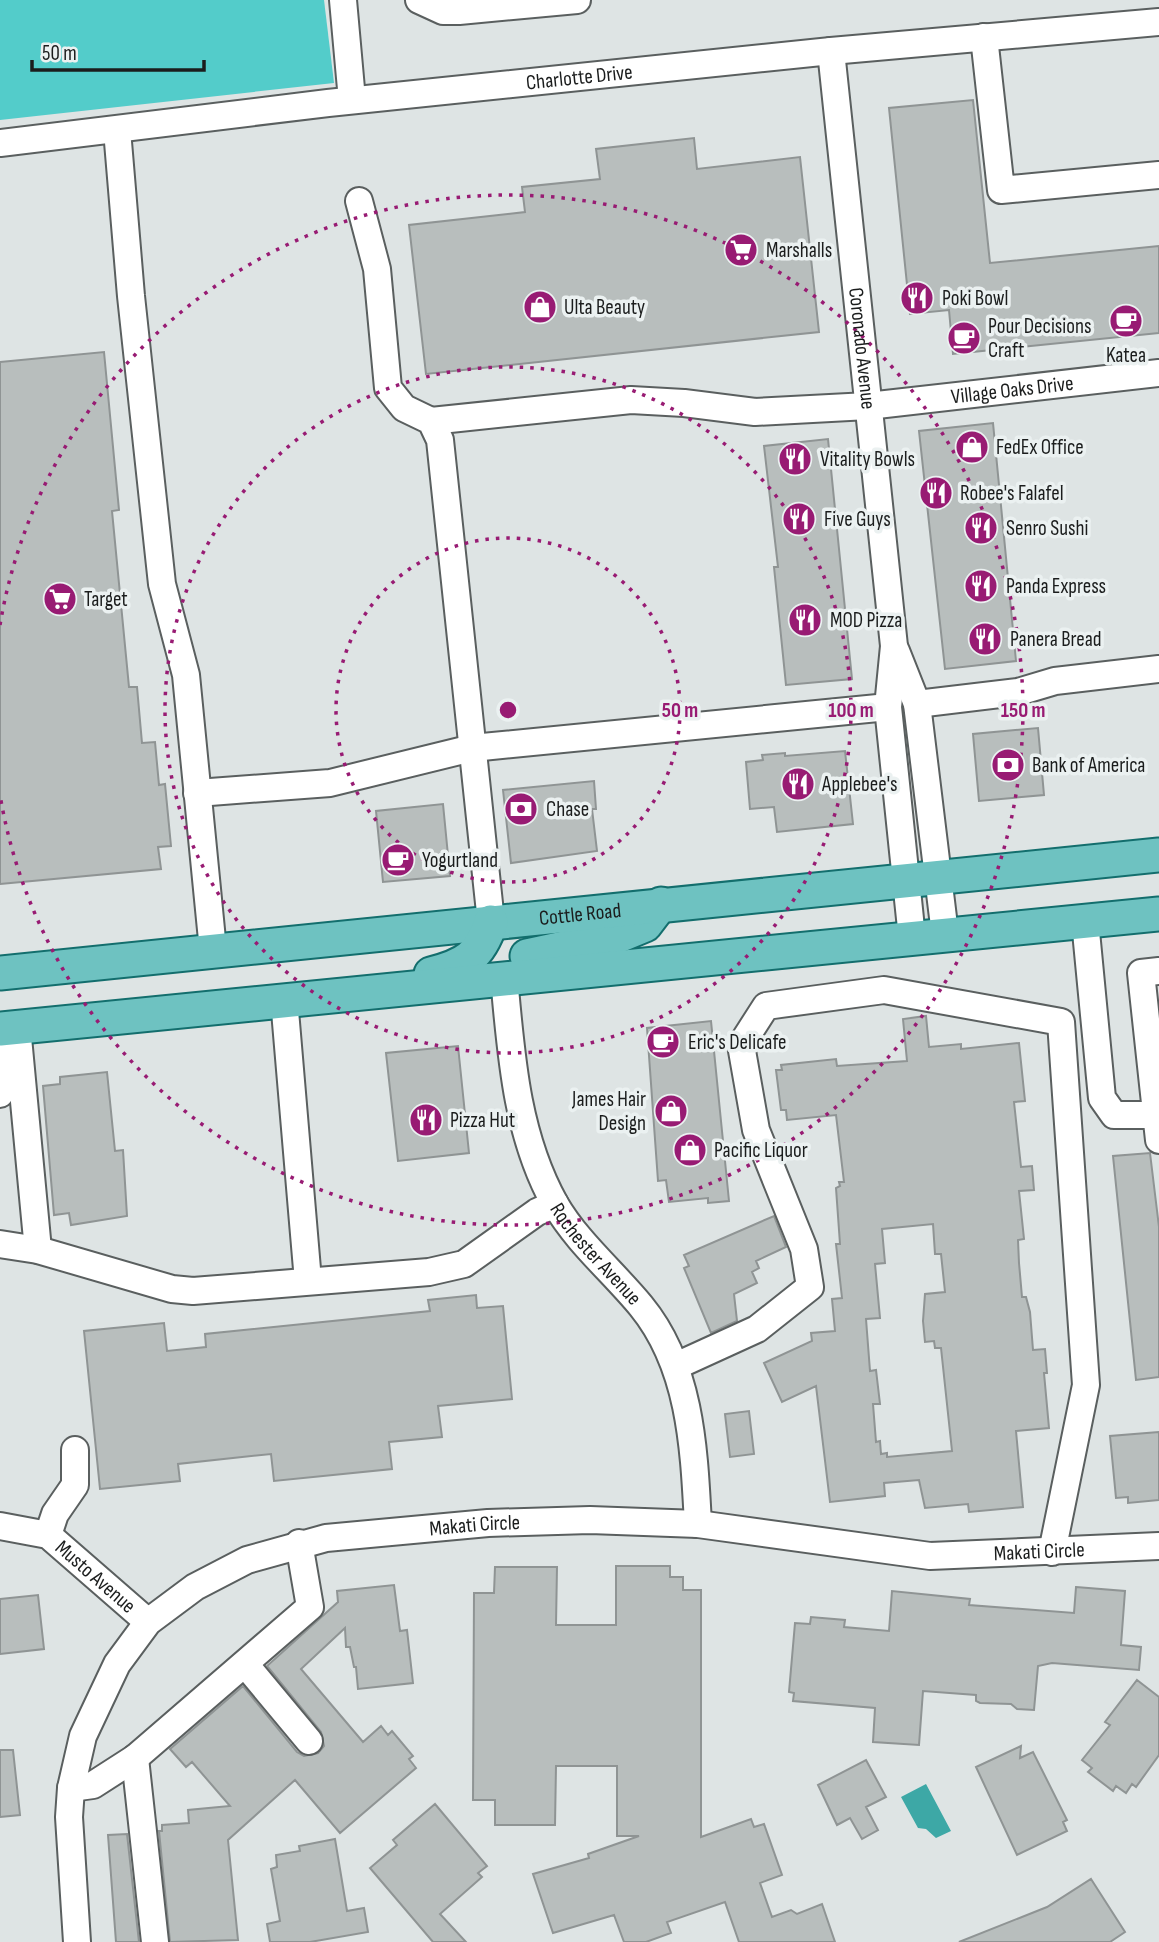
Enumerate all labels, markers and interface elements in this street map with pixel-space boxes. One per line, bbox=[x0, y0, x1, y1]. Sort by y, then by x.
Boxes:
scale bar bbox=[32, 28, 203, 72]
text: 50 m bbox=[42, 41, 77, 66]
street label: Charlotte Drive bbox=[525, 60, 634, 95]
supermarket icon: Marshalls bbox=[722, 231, 760, 269]
place label: Marshalls bbox=[766, 238, 832, 263]
restaurant icon: Poki Bowl bbox=[898, 279, 936, 317]
street label: Coronado Avenue bbox=[843, 286, 881, 411]
place label: Poki Bowl bbox=[942, 286, 1009, 311]
shop icon: Ulta Beauty bbox=[521, 288, 559, 326]
place label: Ulta Beauty bbox=[564, 295, 645, 320]
cafe icon: Katea bbox=[1107, 302, 1145, 340]
place label: Pour Decisions Craft bbox=[988, 314, 1092, 363]
cafe icon: Pour Decisions Craft bbox=[945, 319, 983, 357]
place label: Katea bbox=[1106, 343, 1146, 368]
street label: Village Oaks Drive bbox=[950, 371, 1075, 409]
shop icon: FedEx Office bbox=[953, 428, 991, 466]
place label: FedEx Office bbox=[996, 435, 1084, 460]
restaurant icon: Vitality Bowls bbox=[776, 440, 814, 478]
place label: Vitality Bowls bbox=[820, 447, 915, 472]
restaurant icon: Robee's Falafel bbox=[917, 474, 955, 512]
place label: Robee's Falafel bbox=[960, 481, 1064, 506]
restaurant icon: Five Guys bbox=[780, 500, 818, 538]
place label: Five Guys bbox=[824, 507, 891, 532]
restaurant icon: Senro Sushi bbox=[962, 509, 1000, 547]
place label: Senro Sushi bbox=[1006, 516, 1088, 541]
restaurant icon: Panda Express bbox=[962, 567, 1000, 605]
place label: Panda Express bbox=[1006, 574, 1106, 599]
supermarket icon: Target bbox=[41, 580, 79, 618]
place label: Target bbox=[84, 587, 128, 612]
restaurant icon: MOD Pizza bbox=[786, 601, 824, 639]
place label: MOD Pizza bbox=[830, 608, 902, 633]
restaurant icon: Panera Bread bbox=[966, 620, 1004, 658]
place label: Panera Bread bbox=[1010, 627, 1102, 652]
centre of rings bbox=[496, 698, 520, 722]
text: 50 m bbox=[662, 698, 698, 723]
text: 100 m bbox=[828, 698, 874, 723]
text: 150 m bbox=[1001, 698, 1045, 723]
bank icon: Bank of America bbox=[989, 746, 1027, 784]
place label: Bank of America bbox=[1032, 753, 1145, 778]
restaurant icon: Applebee's bbox=[779, 765, 817, 803]
place label: Applebee's bbox=[821, 772, 898, 797]
bank icon: Chase bbox=[502, 790, 540, 828]
place label: Chase bbox=[546, 797, 589, 822]
cafe icon: Yogurtland bbox=[379, 841, 417, 879]
place label: Yogurtland bbox=[422, 848, 498, 873]
street label: Cottle Road bbox=[538, 898, 622, 931]
cafe icon: Eric's Delicafe bbox=[644, 1023, 682, 1061]
place label: Eric's Delicafe bbox=[688, 1030, 786, 1055]
place label: James Hair Design bbox=[571, 1087, 646, 1136]
shop icon: James Hair Design bbox=[652, 1092, 690, 1130]
restaurant icon: Pizza Hut bbox=[407, 1101, 445, 1139]
place label: Pizza Hut bbox=[450, 1108, 515, 1133]
shop icon: Pacific Liquor bbox=[671, 1131, 709, 1169]
place label: Pacific Liquor bbox=[714, 1138, 808, 1163]
street label: Rochester Avenue bbox=[544, 1199, 647, 1310]
street label: Makati Circle bbox=[428, 1510, 520, 1541]
street label: Musto Avenue bbox=[50, 1535, 141, 1619]
street label: Makati Circle bbox=[993, 1537, 1085, 1566]

